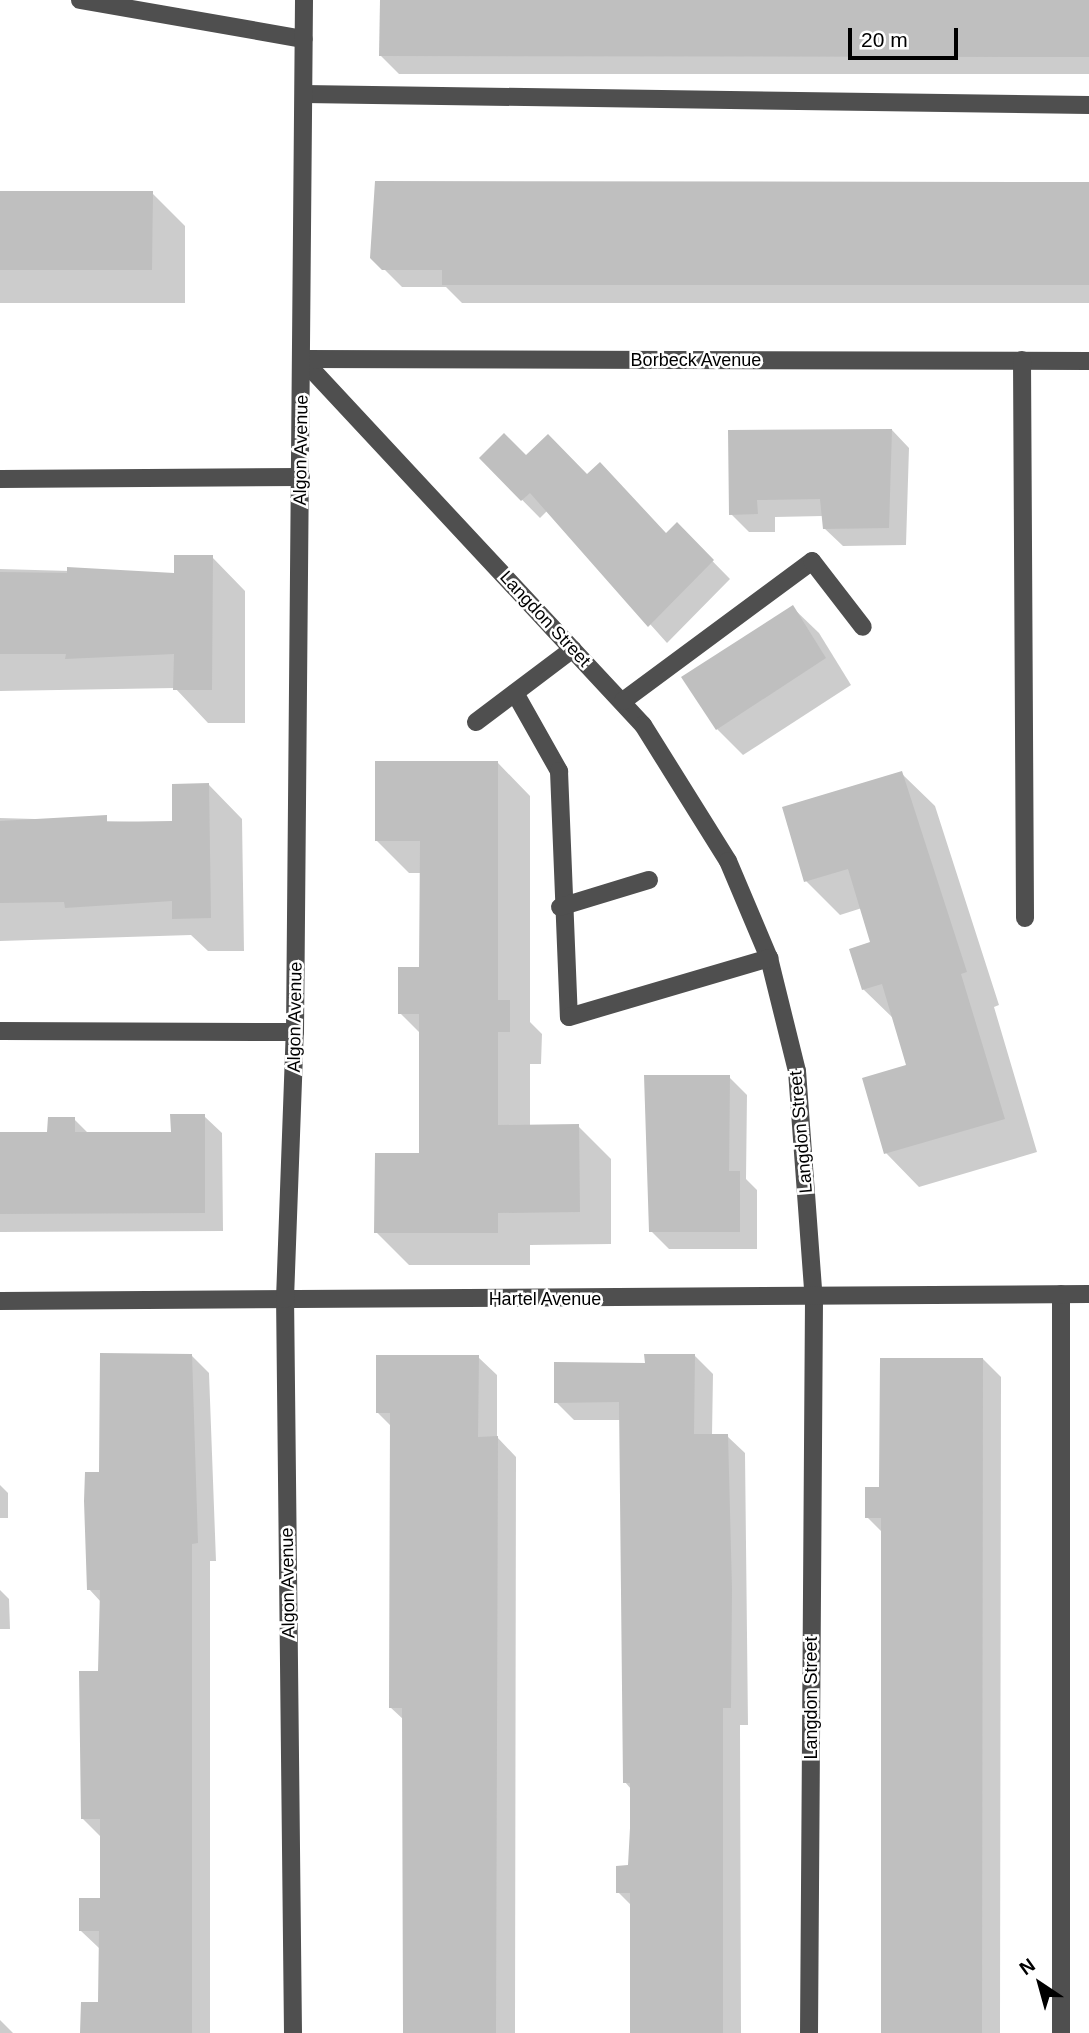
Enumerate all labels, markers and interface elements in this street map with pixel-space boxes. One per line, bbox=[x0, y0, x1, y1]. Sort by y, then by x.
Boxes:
scale bar bbox=[851, 14, 961, 58]
text: 20 m bbox=[861, 28, 908, 51]
street label: Borbeck Avenue bbox=[630, 349, 762, 371]
street label: Algon Avenue bbox=[289, 394, 313, 506]
street label: Langdon Street bbox=[495, 567, 595, 671]
street label: Algon Avenue bbox=[283, 961, 307, 1073]
street label: Langdon Street bbox=[785, 1070, 817, 1194]
street label: Hartel Avenue bbox=[488, 1288, 602, 1310]
street label: Algon Avenue bbox=[276, 1527, 300, 1639]
street label: Langdon Street bbox=[800, 1636, 822, 1760]
north arrow bbox=[1005, 1949, 1075, 2019]
text: N bbox=[1016, 1954, 1039, 1979]

